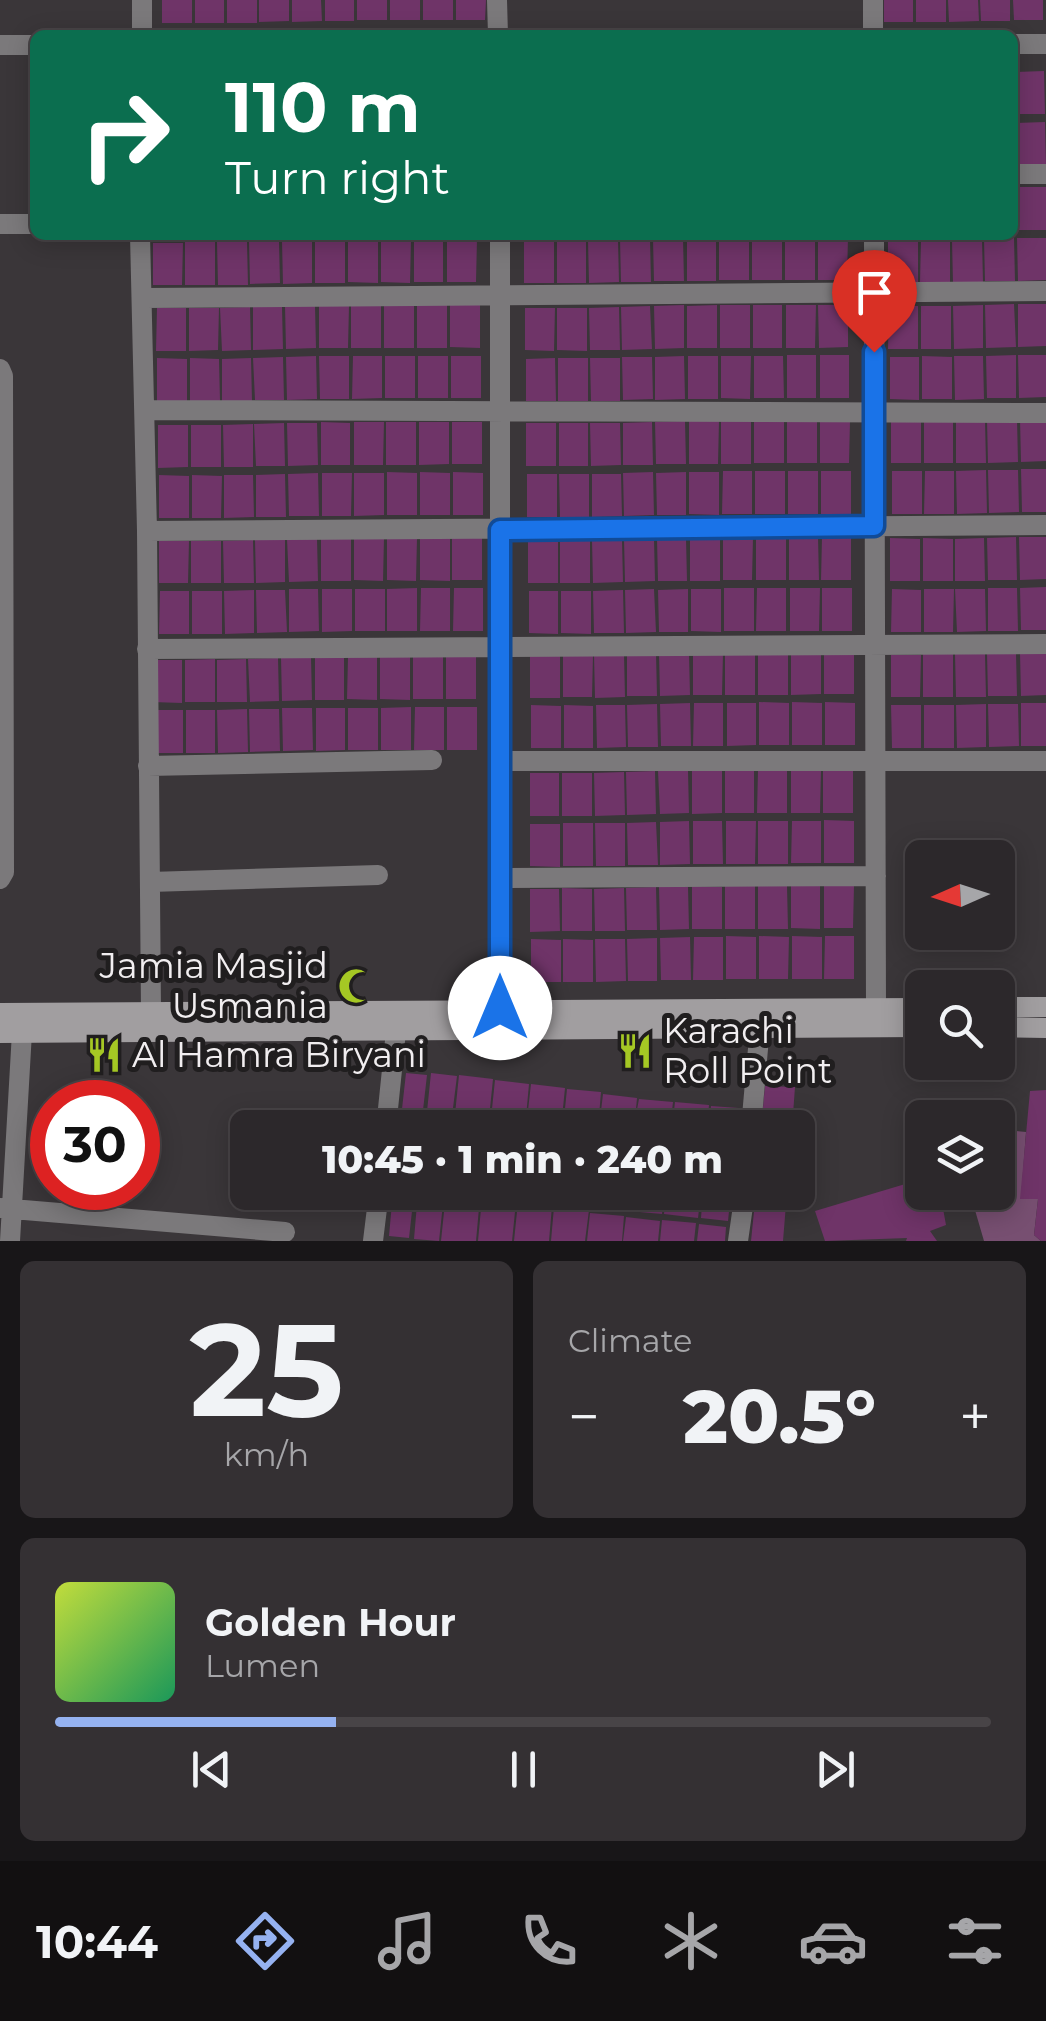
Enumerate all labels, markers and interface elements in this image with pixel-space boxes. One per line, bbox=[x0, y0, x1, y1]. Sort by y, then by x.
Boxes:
text: 110 m bbox=[225, 64, 421, 150]
icon: right bbox=[60, 70, 190, 200]
text: Turn right bbox=[225, 150, 450, 205]
pin bbox=[832, 250, 917, 353]
icon: arrive bbox=[847, 265, 902, 320]
north arrow bbox=[905, 840, 1015, 950]
map controls bbox=[905, 840, 1015, 1210]
place label: Jamia Masjid Usmania bbox=[99, 944, 328, 1027]
position arrow bbox=[448, 956, 552, 1060]
mosque icon: Jamia Masjid Usmania bbox=[337, 967, 375, 1005]
button: search bbox=[905, 970, 1015, 1080]
place label: Karachi Roll Point bbox=[663, 1009, 832, 1092]
restaurant icon: Karachi Roll Point bbox=[616, 1032, 654, 1070]
place label: Al Hamra Biryani bbox=[132, 1033, 426, 1076]
restaurant icon: Al Hamra Biryani bbox=[85, 1036, 123, 1074]
speed limit sign: 30 bbox=[30, 1080, 160, 1210]
button: layers bbox=[905, 1100, 1015, 1210]
text: 10:45 · 1 min · 240 m bbox=[322, 1136, 723, 1183]
text: 25 bbox=[189, 1290, 344, 1449]
text: Climate bbox=[568, 1321, 692, 1360]
text: 20.5° bbox=[683, 1370, 876, 1462]
text: − bbox=[568, 1383, 600, 1450]
text: + bbox=[959, 1383, 991, 1450]
text: km/h bbox=[224, 1435, 309, 1474]
text: Golden Hour bbox=[205, 1599, 456, 1646]
text: Lumen bbox=[205, 1646, 320, 1685]
icon: previous bbox=[184, 1742, 239, 1797]
icon: pause bbox=[496, 1742, 551, 1797]
icon: next bbox=[808, 1742, 863, 1797]
icon: directions bbox=[230, 1906, 300, 1976]
icon: music bbox=[372, 1906, 442, 1976]
icon: phone bbox=[514, 1906, 584, 1976]
icon: climate bbox=[656, 1906, 726, 1976]
icon: car bbox=[798, 1906, 868, 1976]
icon: filters bbox=[940, 1906, 1010, 1976]
text: 10:44 bbox=[36, 1914, 158, 1969]

